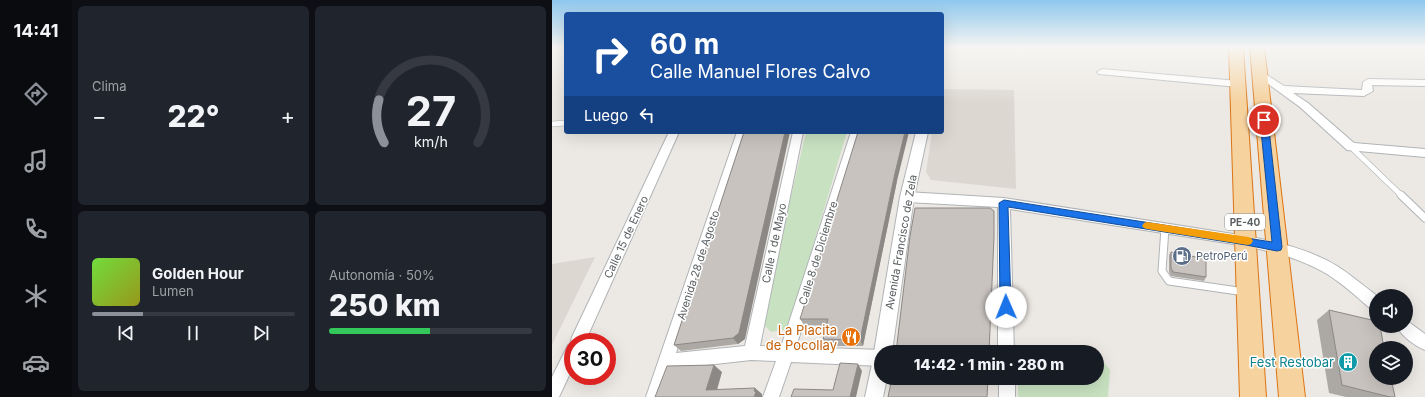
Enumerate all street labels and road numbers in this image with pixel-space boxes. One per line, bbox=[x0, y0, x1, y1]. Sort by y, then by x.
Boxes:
street label: Avenida Francisco de Zela bbox=[882, 174, 920, 310]
street label: Calle 15 de Enero bbox=[601, 193, 651, 281]
street label: Calle 8 de Diciembre bbox=[796, 199, 840, 307]
street label: Calle 1 de Mayo bbox=[759, 201, 789, 284]
street label: Avenida 28 de Agosto bbox=[674, 208, 722, 321]
road number: PE-40 bbox=[1225, 214, 1265, 230]

